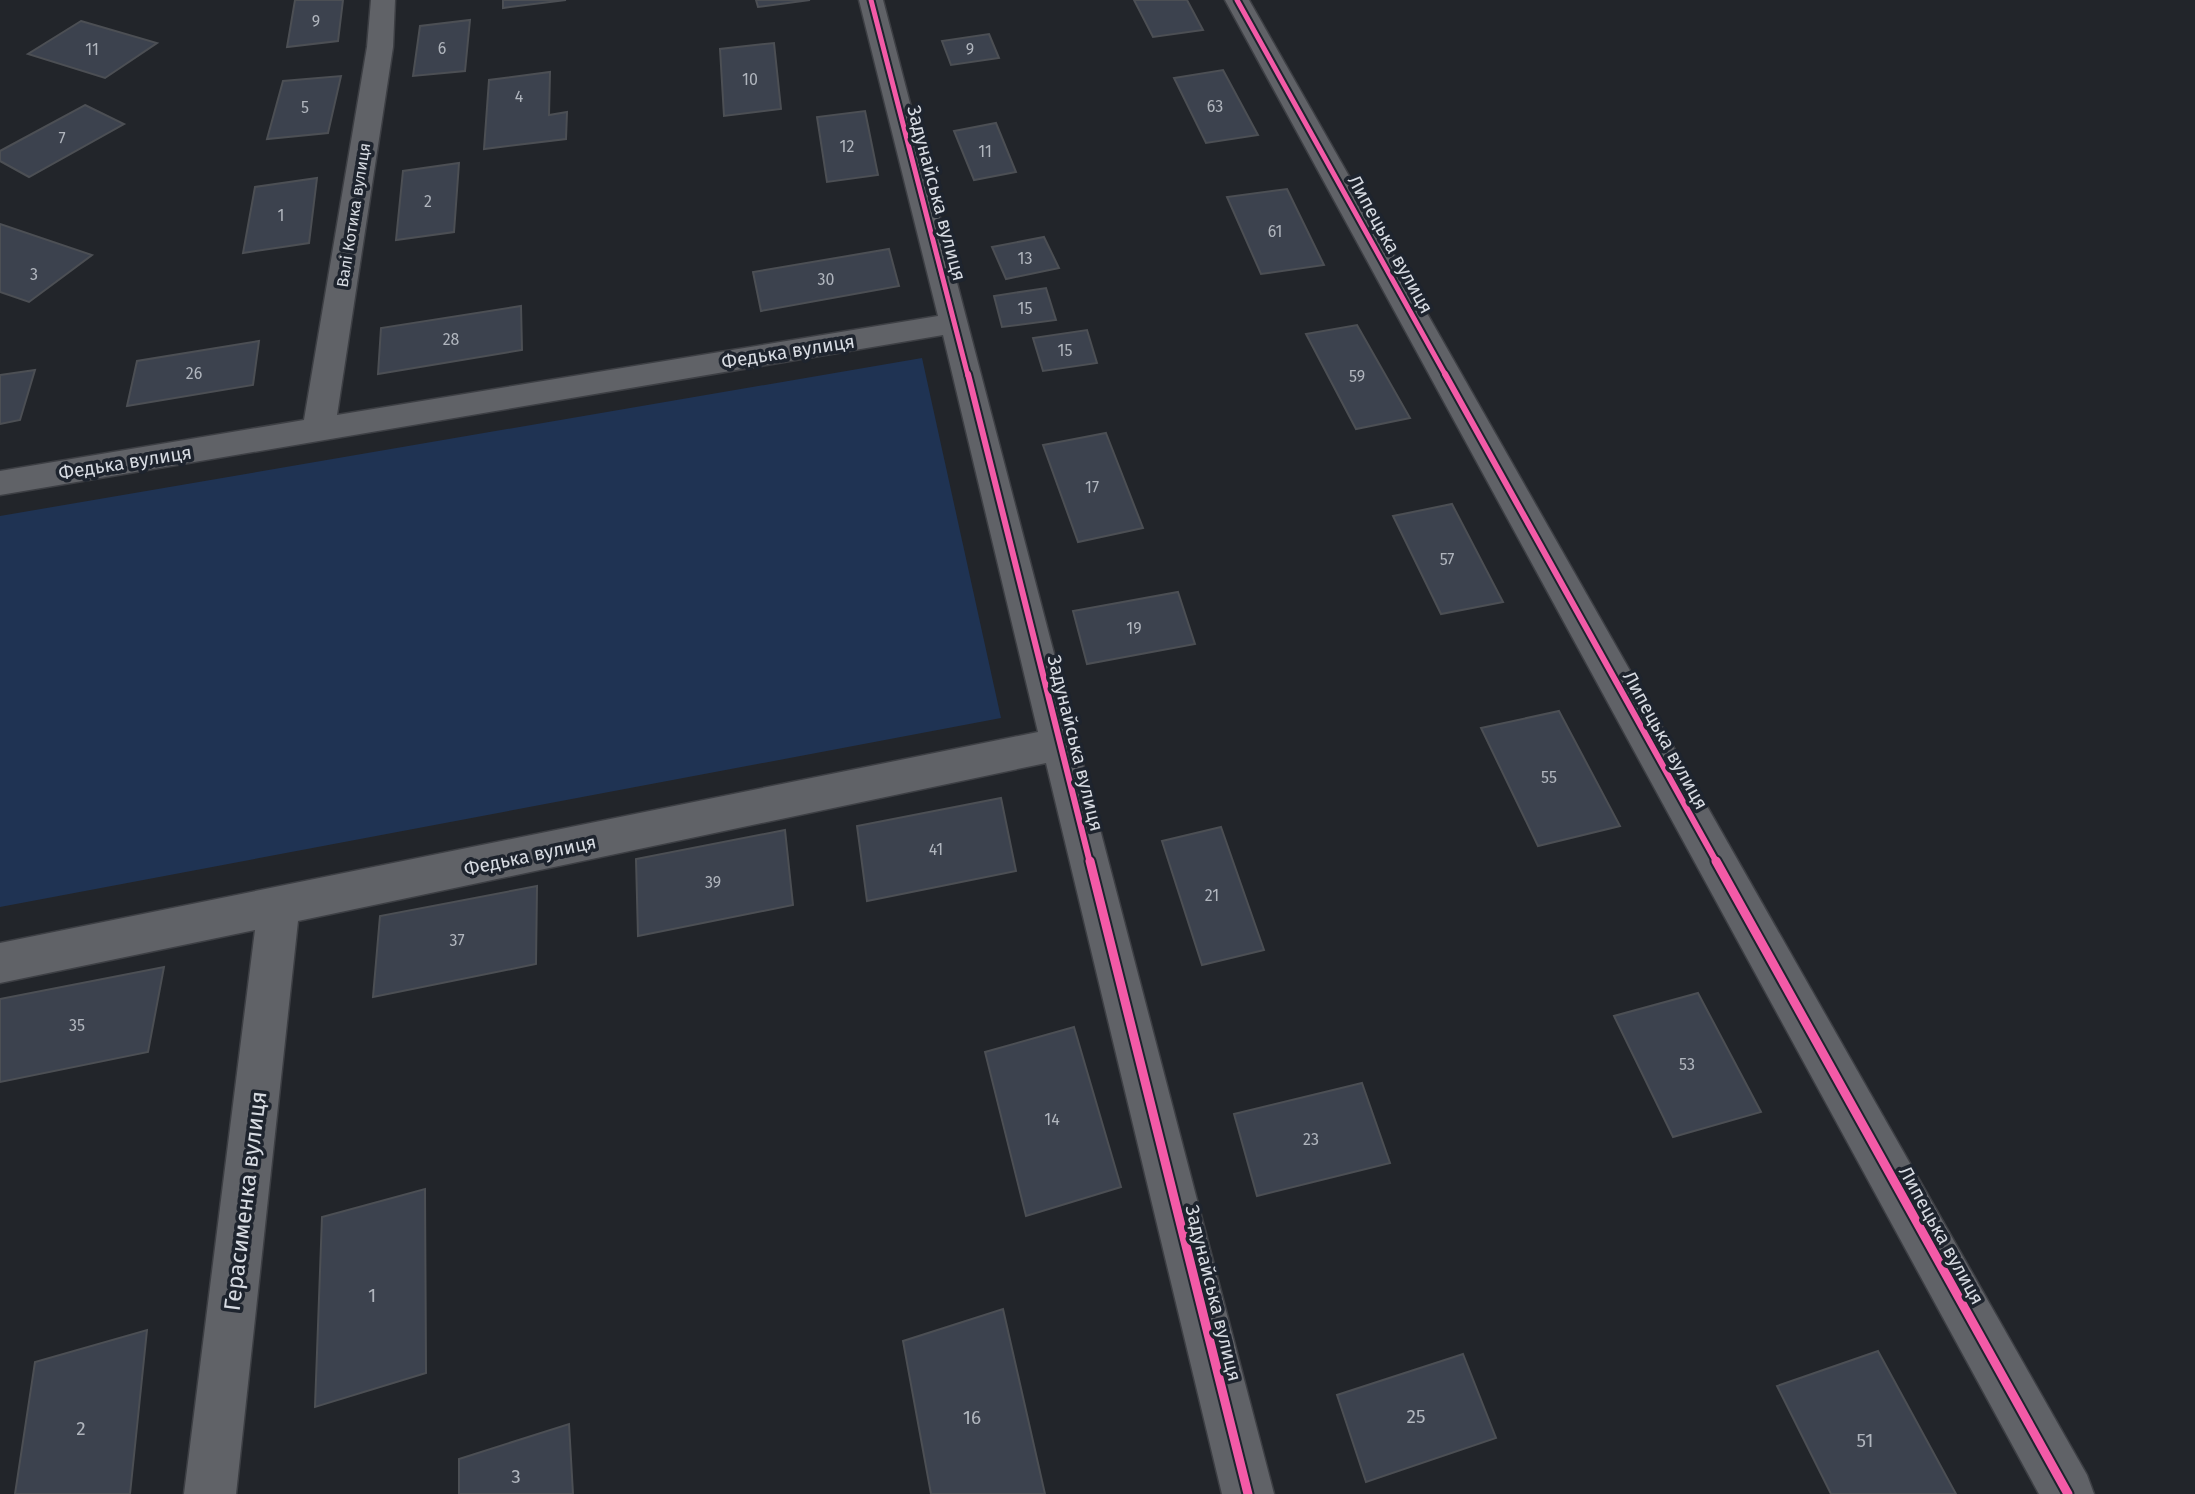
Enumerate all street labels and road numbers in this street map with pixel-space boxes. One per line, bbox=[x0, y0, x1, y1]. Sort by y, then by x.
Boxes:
street label: Задунайська вулиця bbox=[902, 103, 971, 283]
street label: Валі Котика вулиця bbox=[333, 142, 374, 289]
street label: Липецька вулиця bbox=[1343, 171, 1438, 318]
street label: Федька вулиця bbox=[720, 330, 856, 373]
street label: Федька вулиця bbox=[57, 441, 193, 484]
street label: Задунайська вулиця bbox=[1043, 653, 1109, 833]
street label: Липецька вулиця bbox=[1618, 667, 1713, 814]
street label: Федька вулиця bbox=[462, 830, 598, 881]
street label: Герасименка вулиця bbox=[218, 1089, 272, 1313]
street label: Липецька вулиця bbox=[1894, 1162, 1989, 1309]
street label: Задунайська вулиця bbox=[1181, 1203, 1247, 1383]

